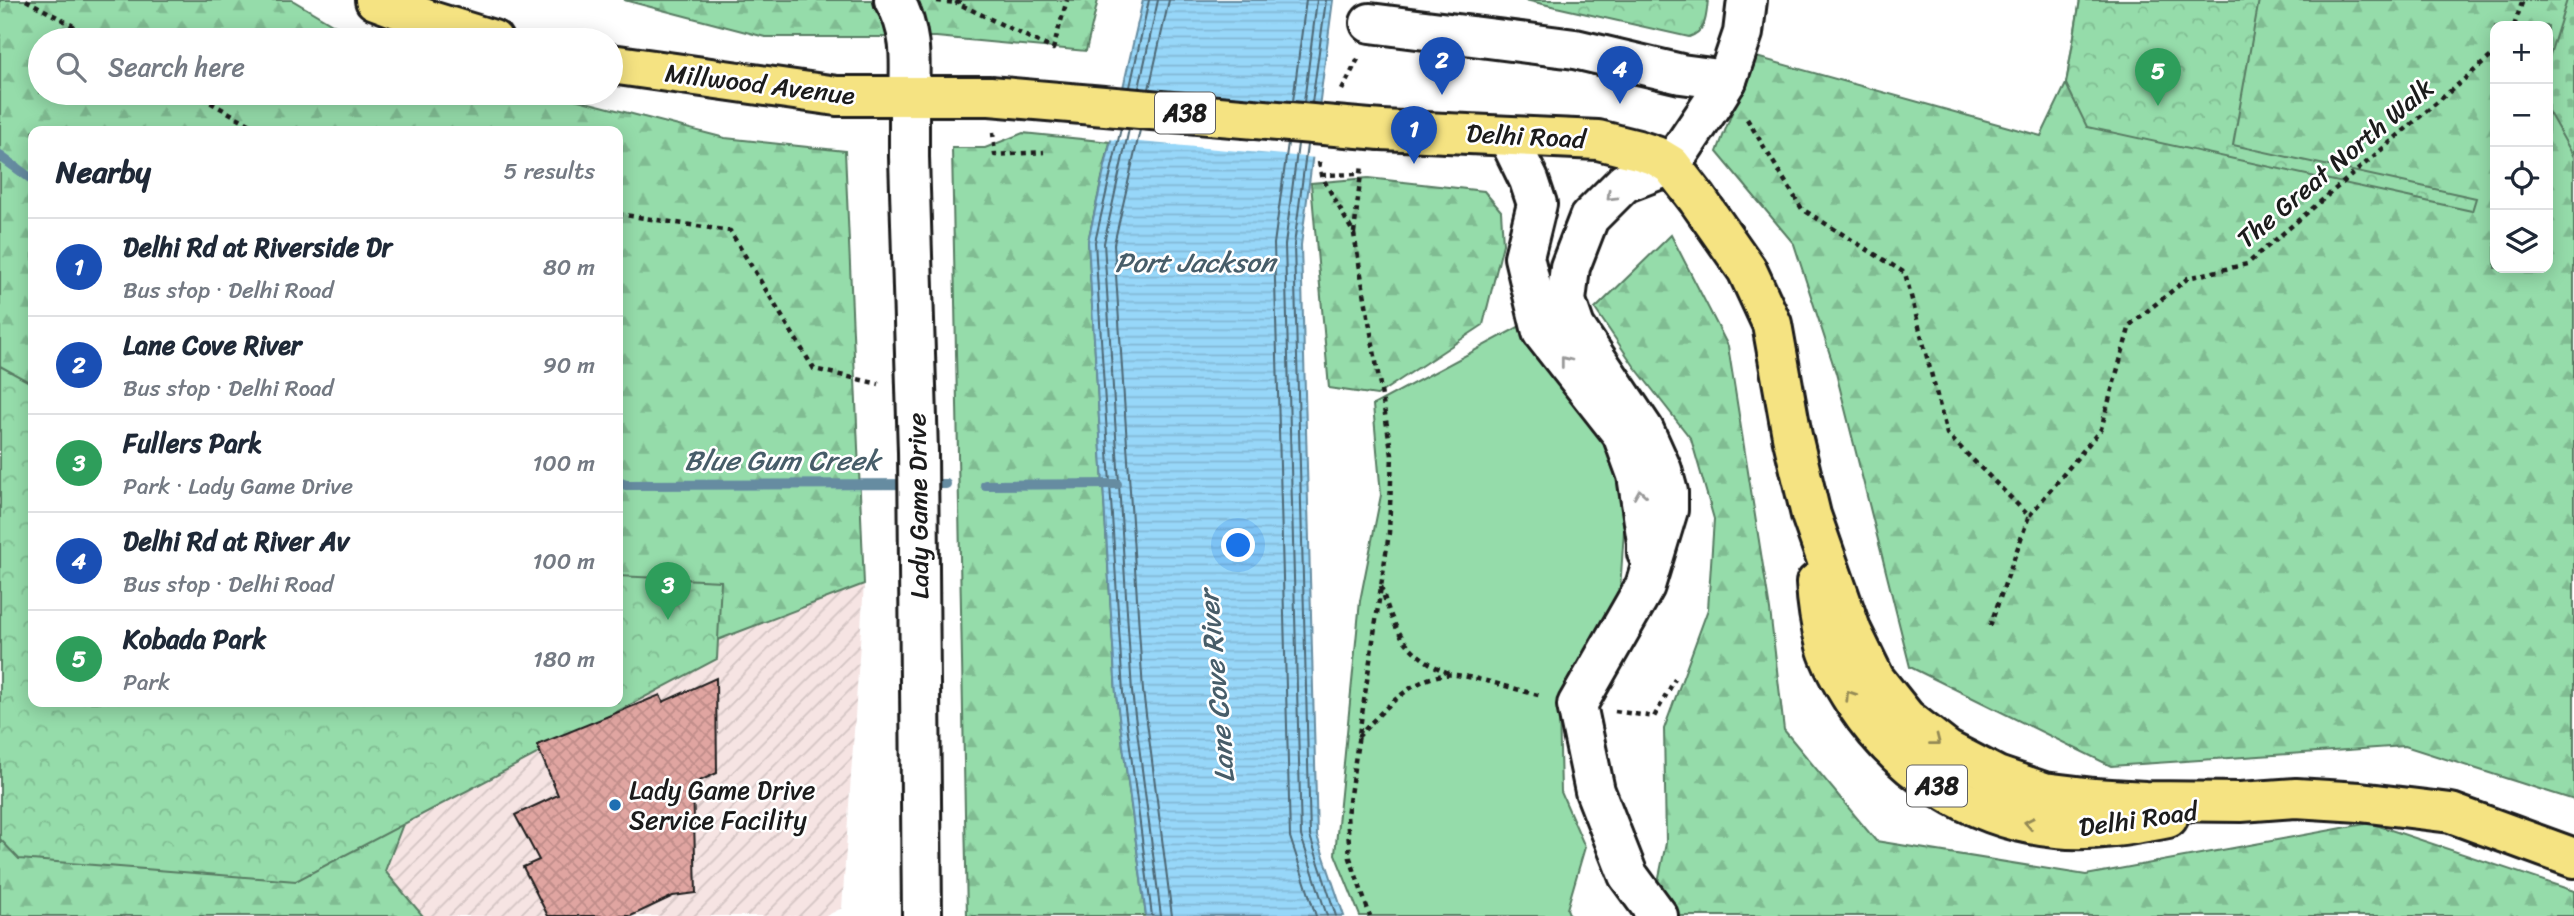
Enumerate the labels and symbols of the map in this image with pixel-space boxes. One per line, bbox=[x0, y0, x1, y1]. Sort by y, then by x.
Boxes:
pin: 2 bbox=[1419, 37, 1465, 95]
pin: 4 bbox=[1597, 46, 1643, 104]
pin: 5 bbox=[2135, 48, 2181, 106]
street label: Millwood Avenue bbox=[662, 50, 858, 119]
street label: The Great North Walk bbox=[2226, 66, 2445, 260]
road number: A38 bbox=[1155, 92, 1215, 134]
pin: 1 bbox=[1391, 106, 1437, 164]
street label: Delhi Road bbox=[1465, 110, 1589, 162]
one-way arrow bbox=[1607, 188, 1620, 201]
water label: Port Jackson bbox=[1115, 238, 1278, 287]
one-way arrow bbox=[1560, 356, 1573, 368]
street label: Lady Game Drive bbox=[893, 412, 943, 600]
water label: Blue Gum Creek bbox=[684, 436, 883, 485]
one-way arrow bbox=[1633, 488, 1648, 500]
your location bbox=[1221, 528, 1255, 562]
pin: 3 bbox=[645, 562, 691, 620]
water label: Lane Cove River bbox=[1183, 584, 1249, 785]
one-way arrow bbox=[1845, 689, 1858, 702]
one-way arrow bbox=[1928, 733, 1940, 746]
road number: A38 bbox=[1907, 766, 1967, 806]
place label: Lady Game Drive Service Facility bbox=[629, 767, 815, 843]
street label: Delhi Road bbox=[2076, 788, 2203, 850]
marker: Lady Game Drive Service Facility bbox=[607, 797, 623, 813]
one-way arrow bbox=[2023, 816, 2035, 831]

